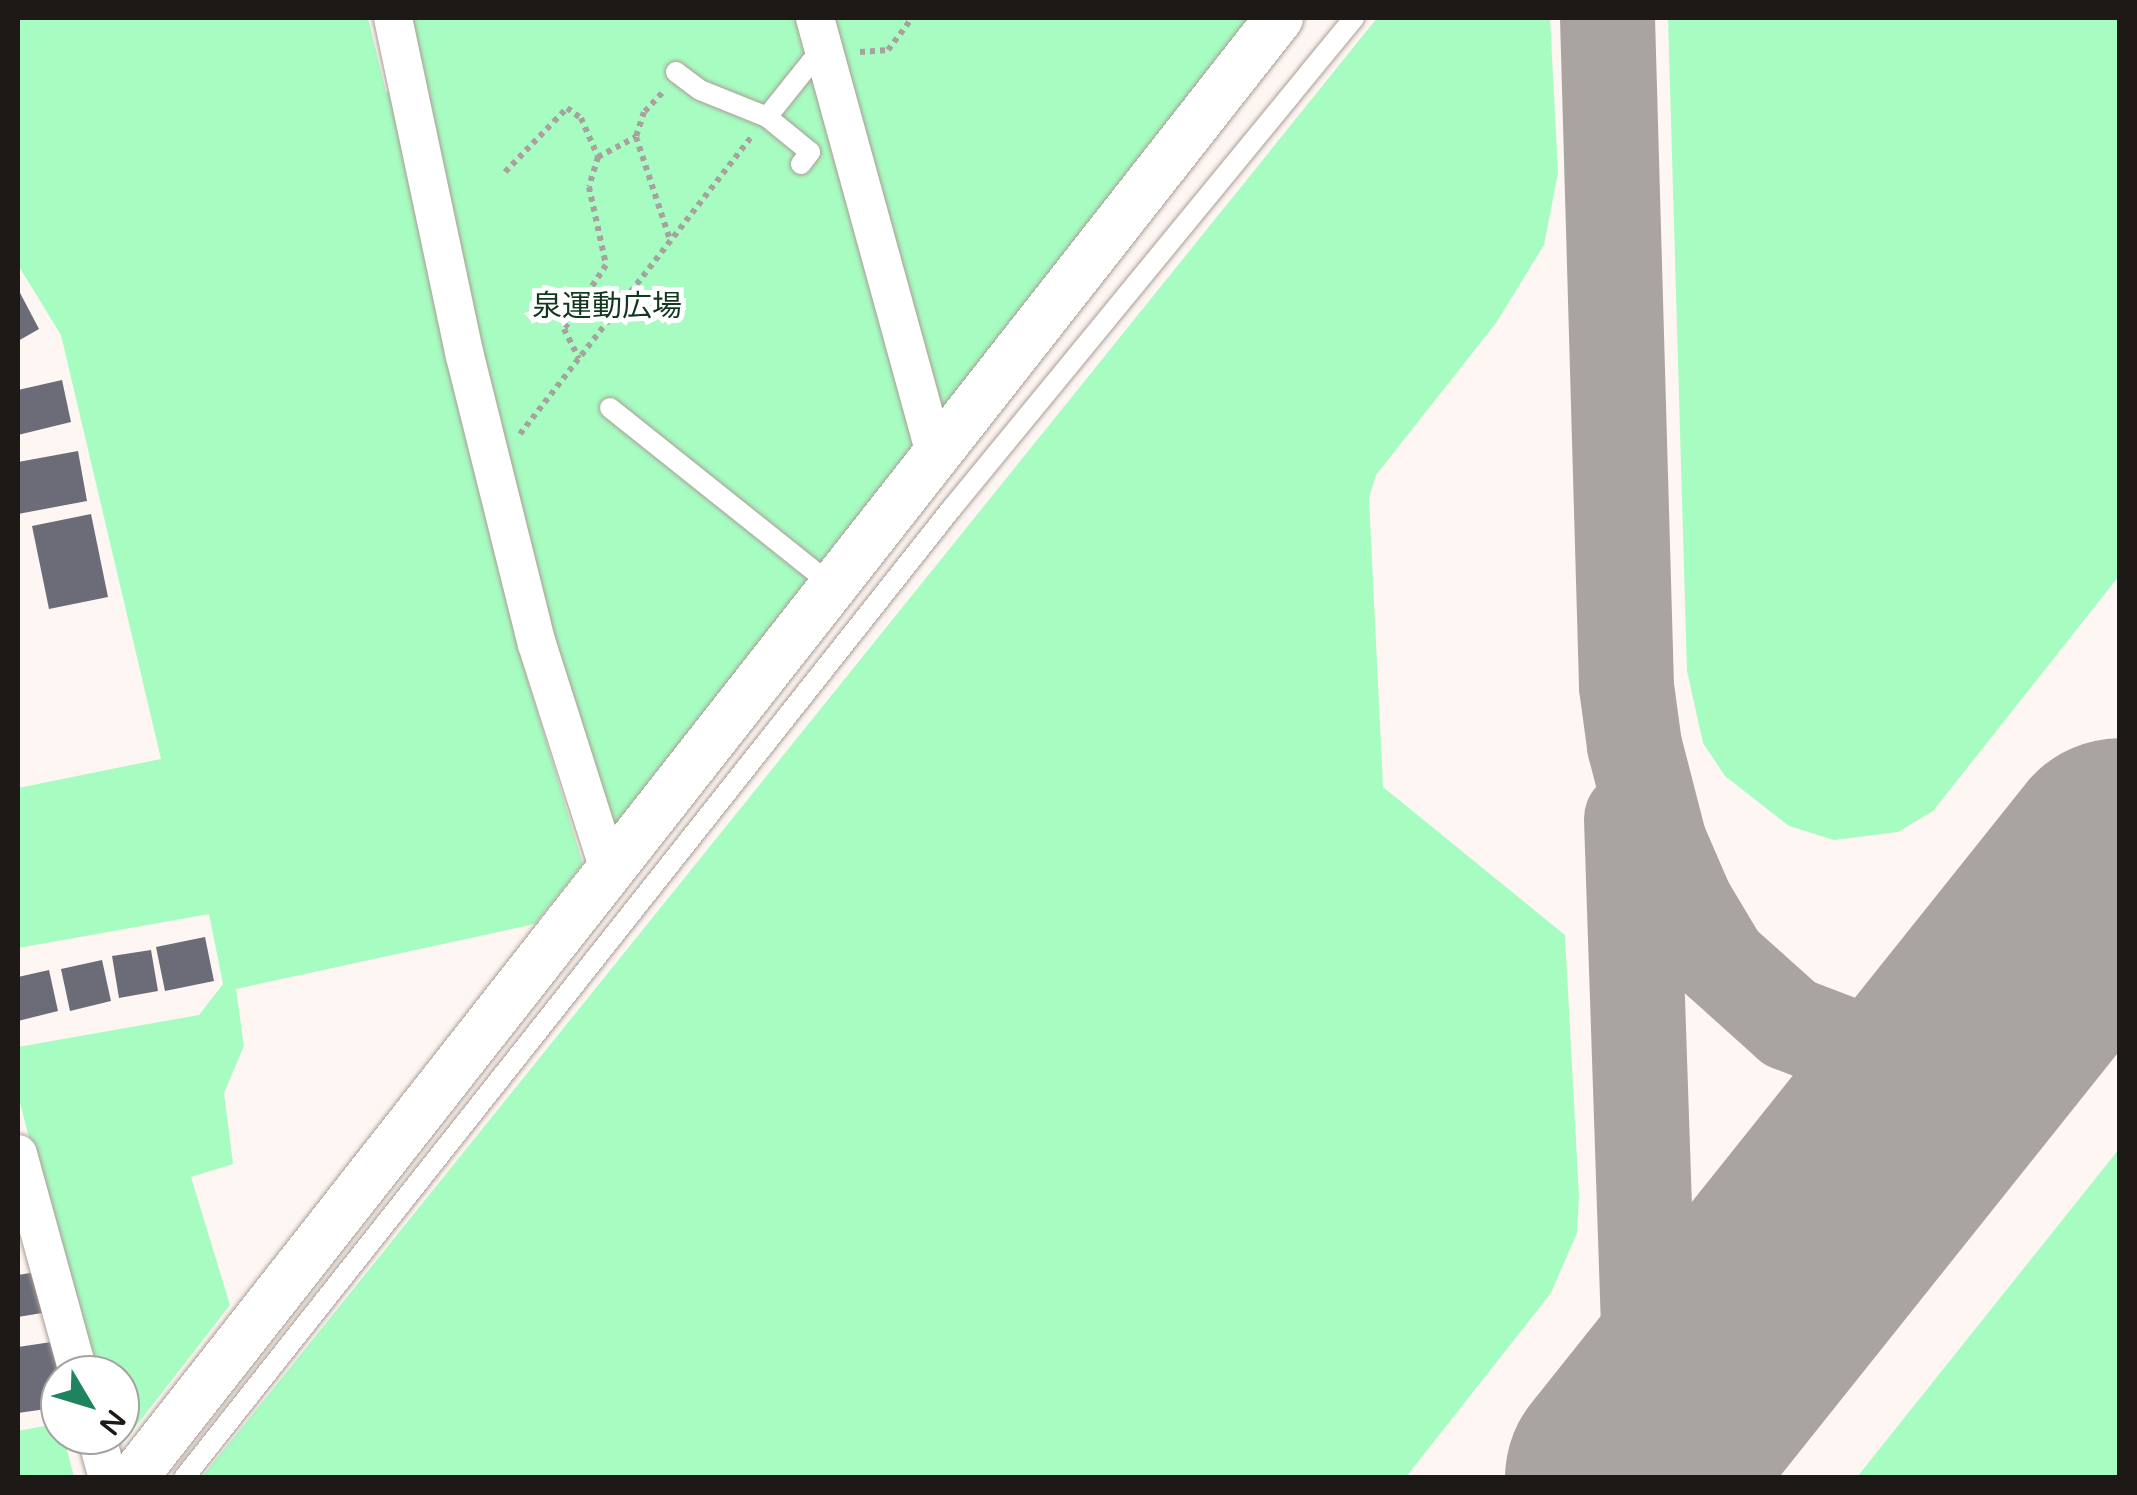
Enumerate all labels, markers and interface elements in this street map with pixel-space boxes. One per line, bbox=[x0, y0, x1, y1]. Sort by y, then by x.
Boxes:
park label: 泉運動広場 bbox=[532, 289, 682, 325]
north arrow bbox=[40, 1355, 140, 1455]
text: N bbox=[92, 1403, 132, 1442]

